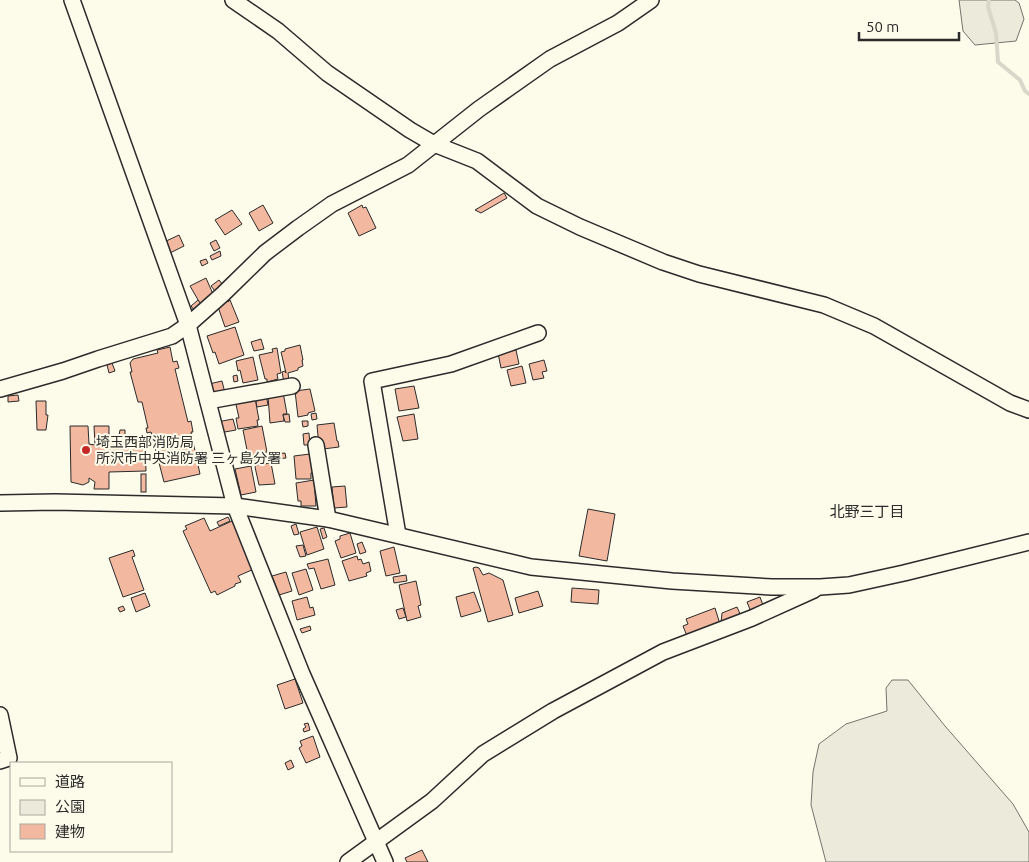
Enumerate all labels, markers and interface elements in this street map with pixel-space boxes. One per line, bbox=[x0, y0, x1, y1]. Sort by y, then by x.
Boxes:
scale bar bbox=[859, 10, 959, 42]
text: 50 m bbox=[866, 18, 899, 35]
place label: 埼玉西部消防局 所沢市中央消防署 三ヶ島分署 bbox=[96, 434, 281, 466]
marker: 埼玉西部消防局 所沢市中央消防署 三ヶ島分署 bbox=[80, 444, 92, 456]
district label: 北野三丁目 bbox=[829, 503, 905, 520]
legend bbox=[10, 762, 172, 852]
text: 道路 bbox=[55, 773, 85, 790]
text: 公園 bbox=[55, 798, 85, 815]
text: 建物 bbox=[55, 823, 85, 840]

